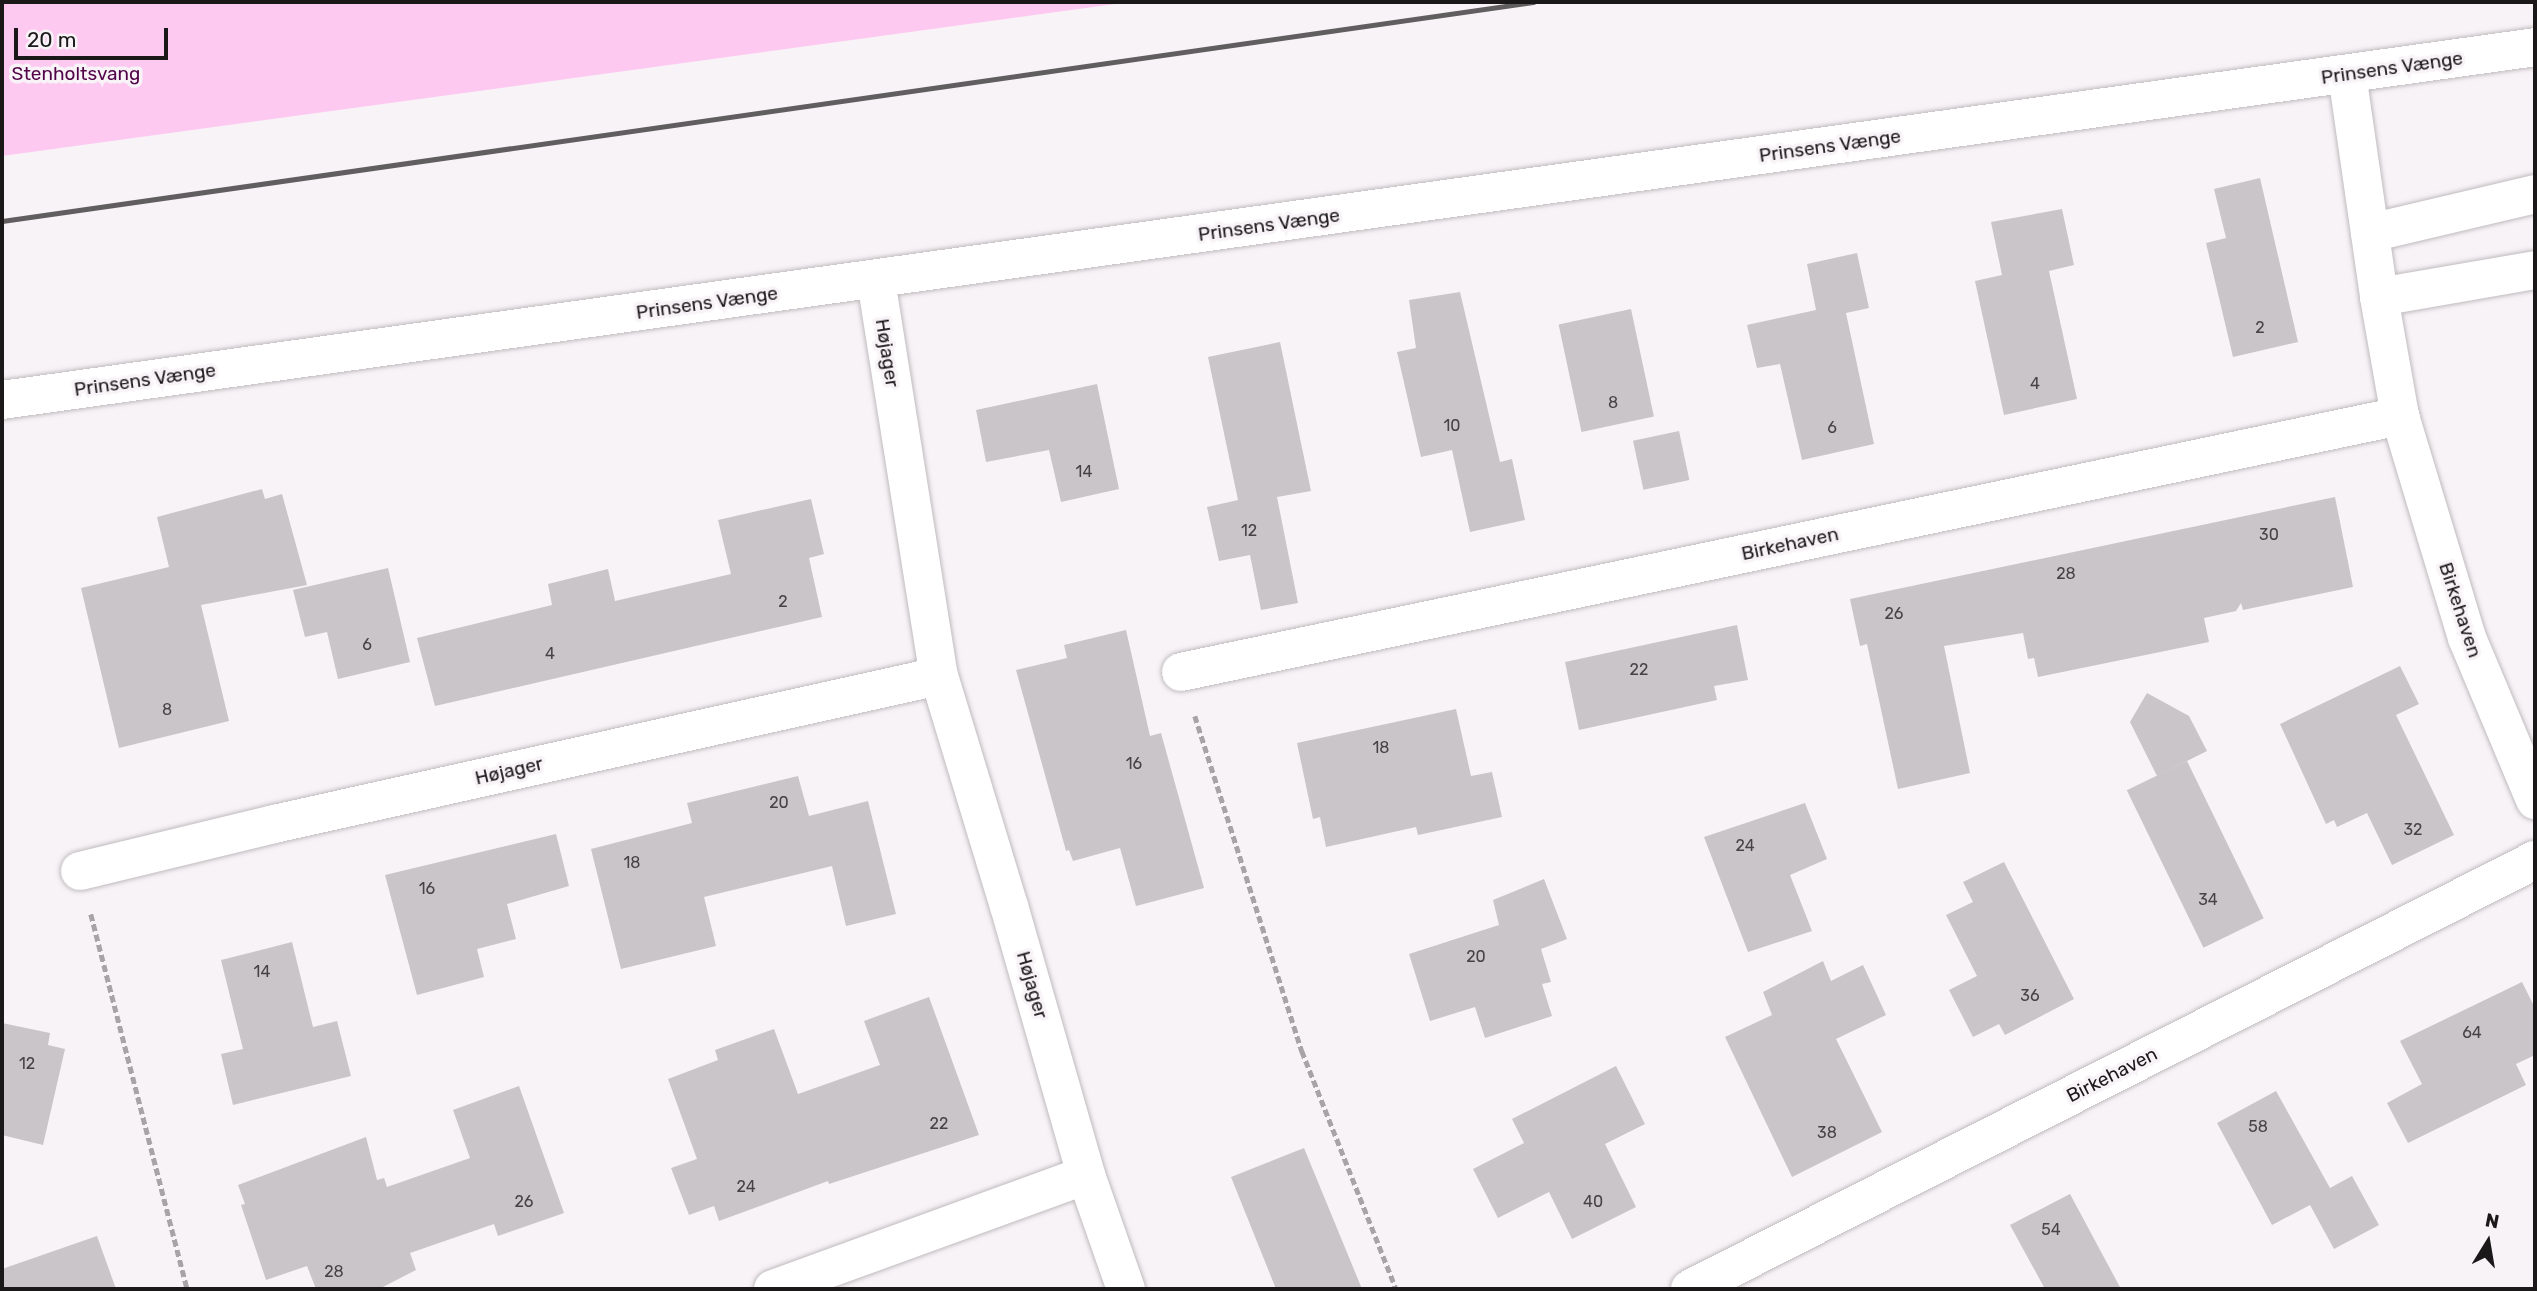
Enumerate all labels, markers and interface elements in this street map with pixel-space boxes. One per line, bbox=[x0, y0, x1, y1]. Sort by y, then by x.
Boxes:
scale bar bbox=[18, 14, 172, 58]
text: 20 m bbox=[27, 27, 76, 52]
street label: Prinsens Vænge bbox=[2319, 47, 2465, 89]
park label: Stenholtsvang bbox=[12, 63, 140, 85]
street label: Prinsens Vænge bbox=[1757, 125, 1903, 167]
street label: Prinsens Vænge bbox=[1196, 204, 1342, 246]
street label: Prinsens Vænge bbox=[634, 282, 780, 324]
street label: Højager bbox=[870, 317, 904, 389]
house number: 2 bbox=[2255, 318, 2265, 338]
street label: Prinsens Vænge bbox=[72, 359, 218, 401]
house number: 4 bbox=[2030, 374, 2040, 394]
house number: 8 bbox=[1608, 393, 1618, 413]
house number: 10 bbox=[1443, 416, 1461, 436]
house number: 6 bbox=[1827, 418, 1837, 438]
house number: 14 bbox=[1076, 462, 1092, 482]
house number: 12 bbox=[1241, 521, 1257, 541]
street label: Birkehaven bbox=[1739, 523, 1841, 565]
house number: 30 bbox=[2259, 525, 2279, 545]
street label: Birkehaven bbox=[2434, 560, 2486, 660]
house number: 28 bbox=[2056, 564, 2076, 584]
house number: 2 bbox=[778, 592, 788, 612]
house number: 26 bbox=[1884, 604, 1904, 624]
house number: 6 bbox=[362, 635, 372, 655]
house number: 4 bbox=[545, 644, 555, 664]
house number: 22 bbox=[1630, 660, 1648, 680]
house number: 8 bbox=[162, 700, 172, 720]
house number: 18 bbox=[1372, 738, 1390, 758]
street label: Højager bbox=[473, 752, 545, 790]
house number: 16 bbox=[1126, 754, 1142, 774]
house number: 20 bbox=[769, 793, 789, 813]
house number: 32 bbox=[2403, 820, 2423, 840]
house number: 24 bbox=[1735, 836, 1755, 856]
house number: 18 bbox=[623, 853, 641, 873]
house number: 16 bbox=[419, 879, 435, 899]
house number: 34 bbox=[2198, 890, 2218, 910]
house number: 20 bbox=[1466, 947, 1486, 967]
street label: Højager bbox=[1012, 949, 1052, 1021]
house number: 14 bbox=[254, 962, 270, 982]
house number: 36 bbox=[2020, 986, 2040, 1006]
house number: 64 bbox=[2462, 1023, 2482, 1043]
street label: Birkehaven bbox=[2063, 1042, 2161, 1108]
house number: 12 bbox=[19, 1054, 35, 1074]
house number: 22 bbox=[930, 1114, 948, 1134]
house number: 58 bbox=[2248, 1117, 2268, 1137]
house number: 38 bbox=[1817, 1123, 1837, 1143]
house number: 24 bbox=[736, 1177, 756, 1197]
house number: 26 bbox=[514, 1192, 534, 1212]
house number: 40 bbox=[1583, 1192, 1603, 1212]
north arrow bbox=[2453, 1207, 2523, 1277]
text: N bbox=[2483, 1208, 2501, 1233]
house number: 54 bbox=[2041, 1220, 2061, 1240]
house number: 28 bbox=[324, 1262, 344, 1282]

